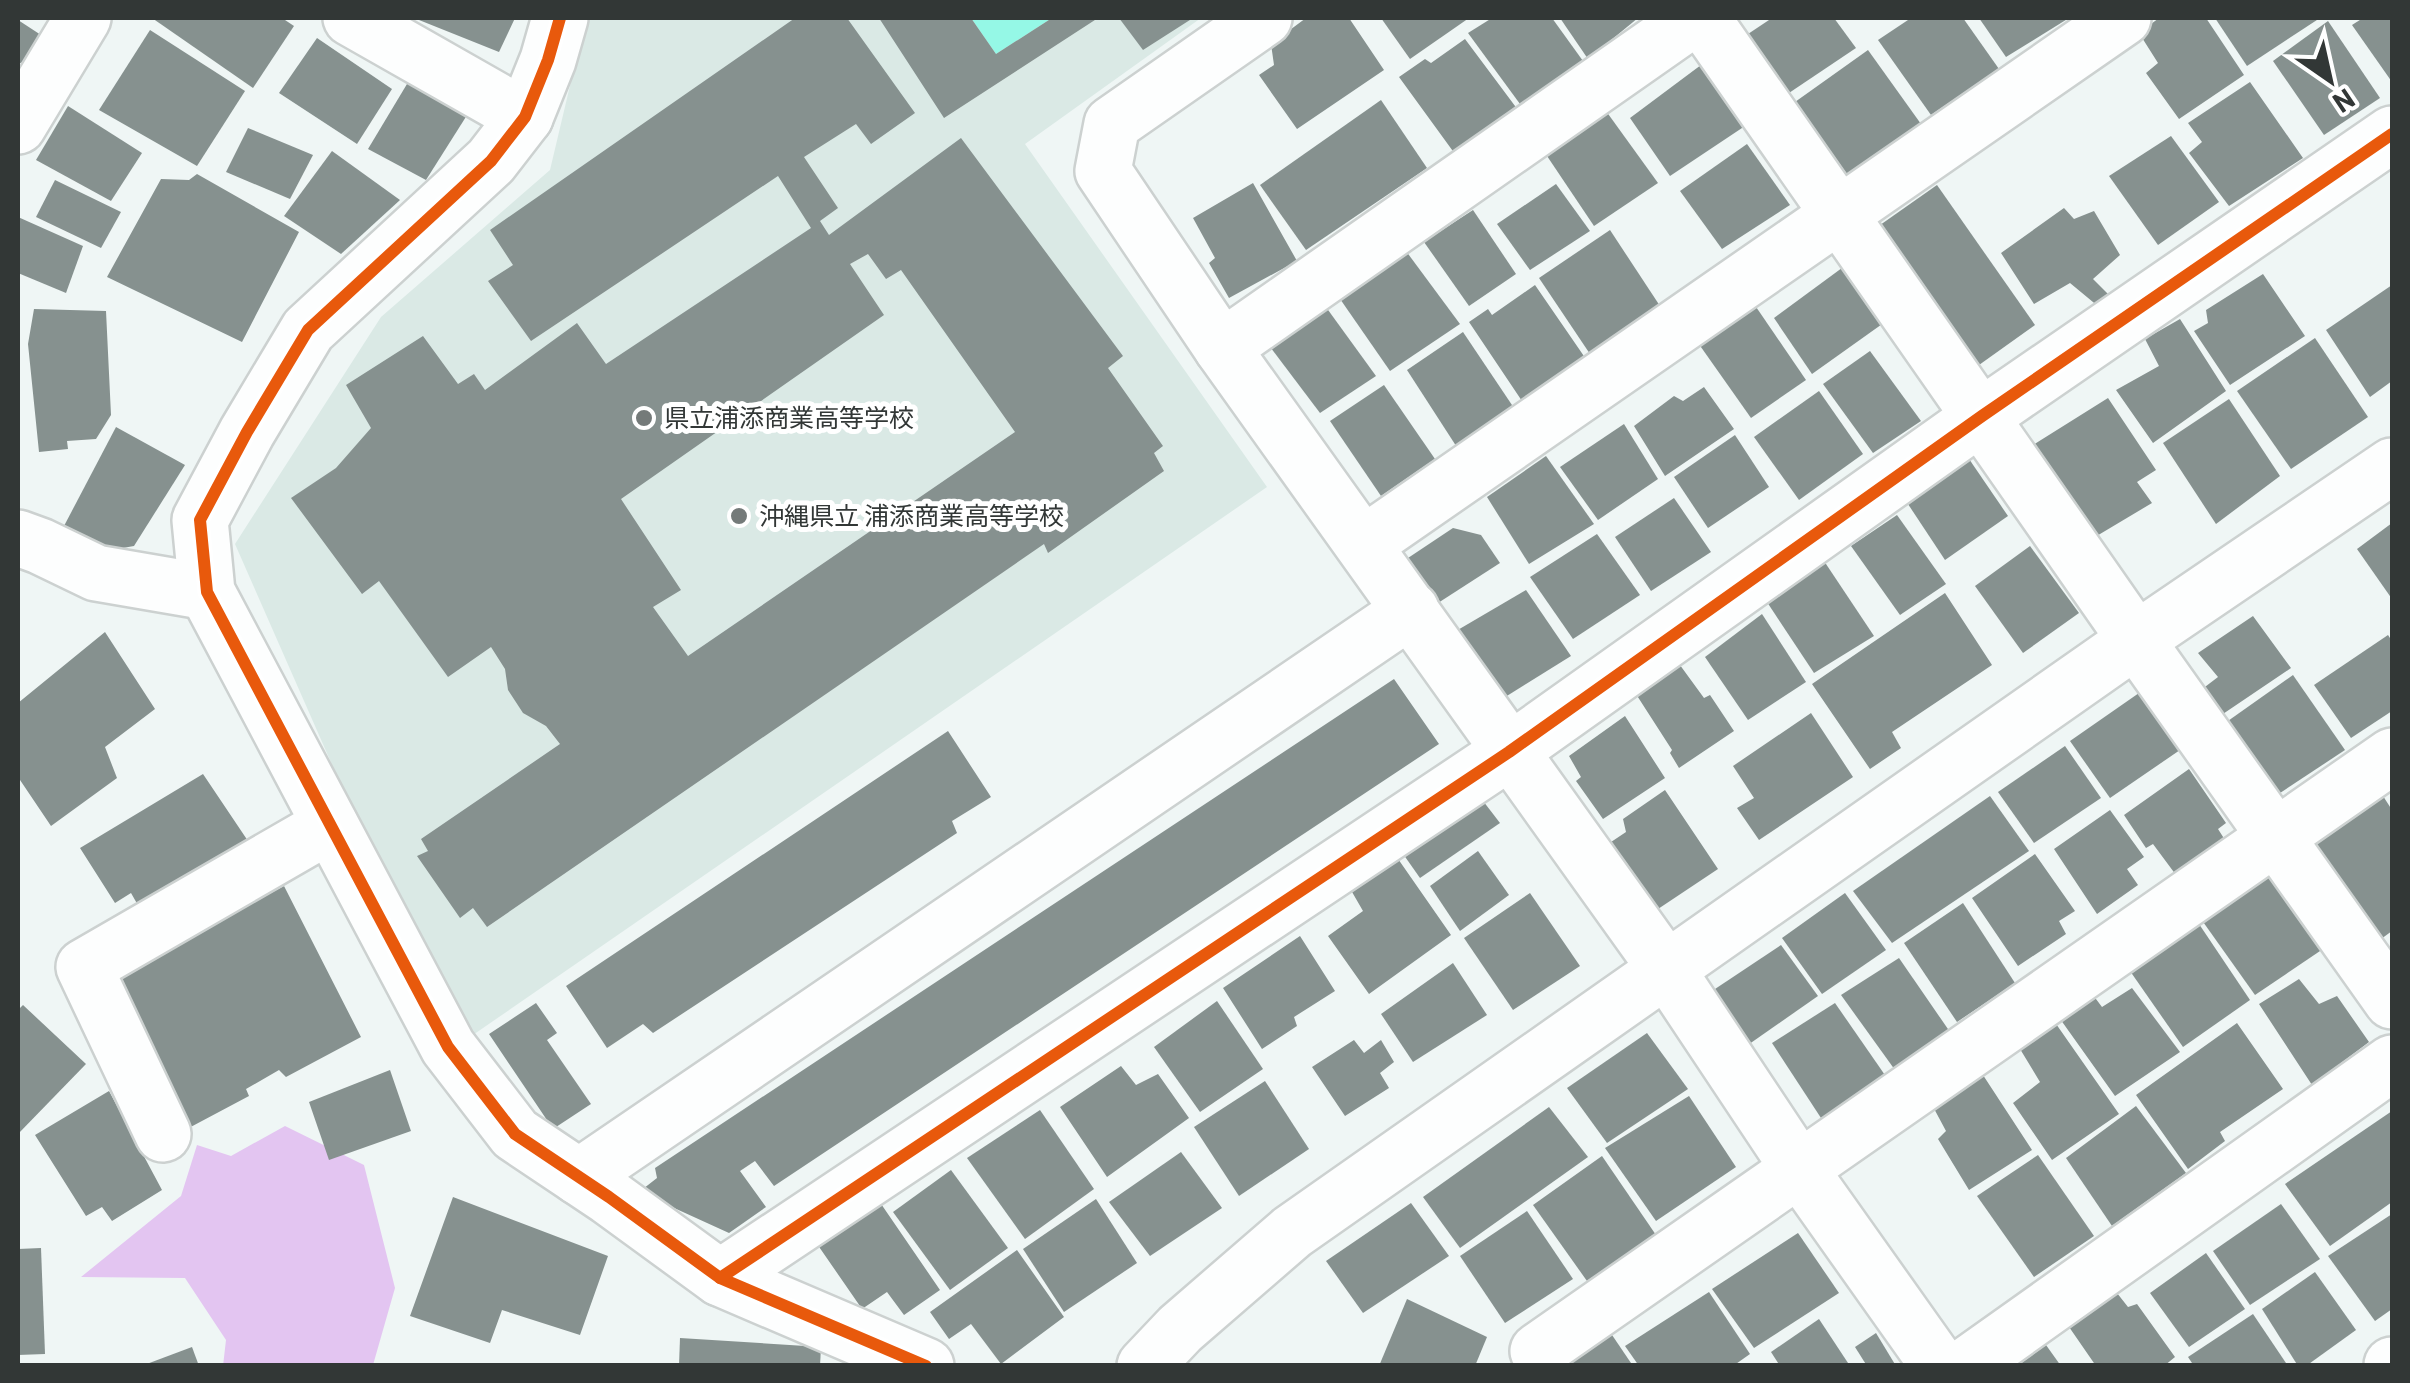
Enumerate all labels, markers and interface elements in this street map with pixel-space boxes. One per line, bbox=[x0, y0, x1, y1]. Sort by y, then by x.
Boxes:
north arrow bbox=[2280, 30, 2380, 130]
text: N bbox=[2327, 82, 2362, 121]
place label: 県立浦添商業高等学校 bbox=[664, 402, 914, 432]
marker: 県立浦添商業高等学校 bbox=[633, 407, 655, 429]
place label: 沖縄県立 浦添商業高等学校 bbox=[759, 500, 1064, 530]
marker: 沖縄県立 浦添商業高等学校 bbox=[728, 505, 750, 527]

